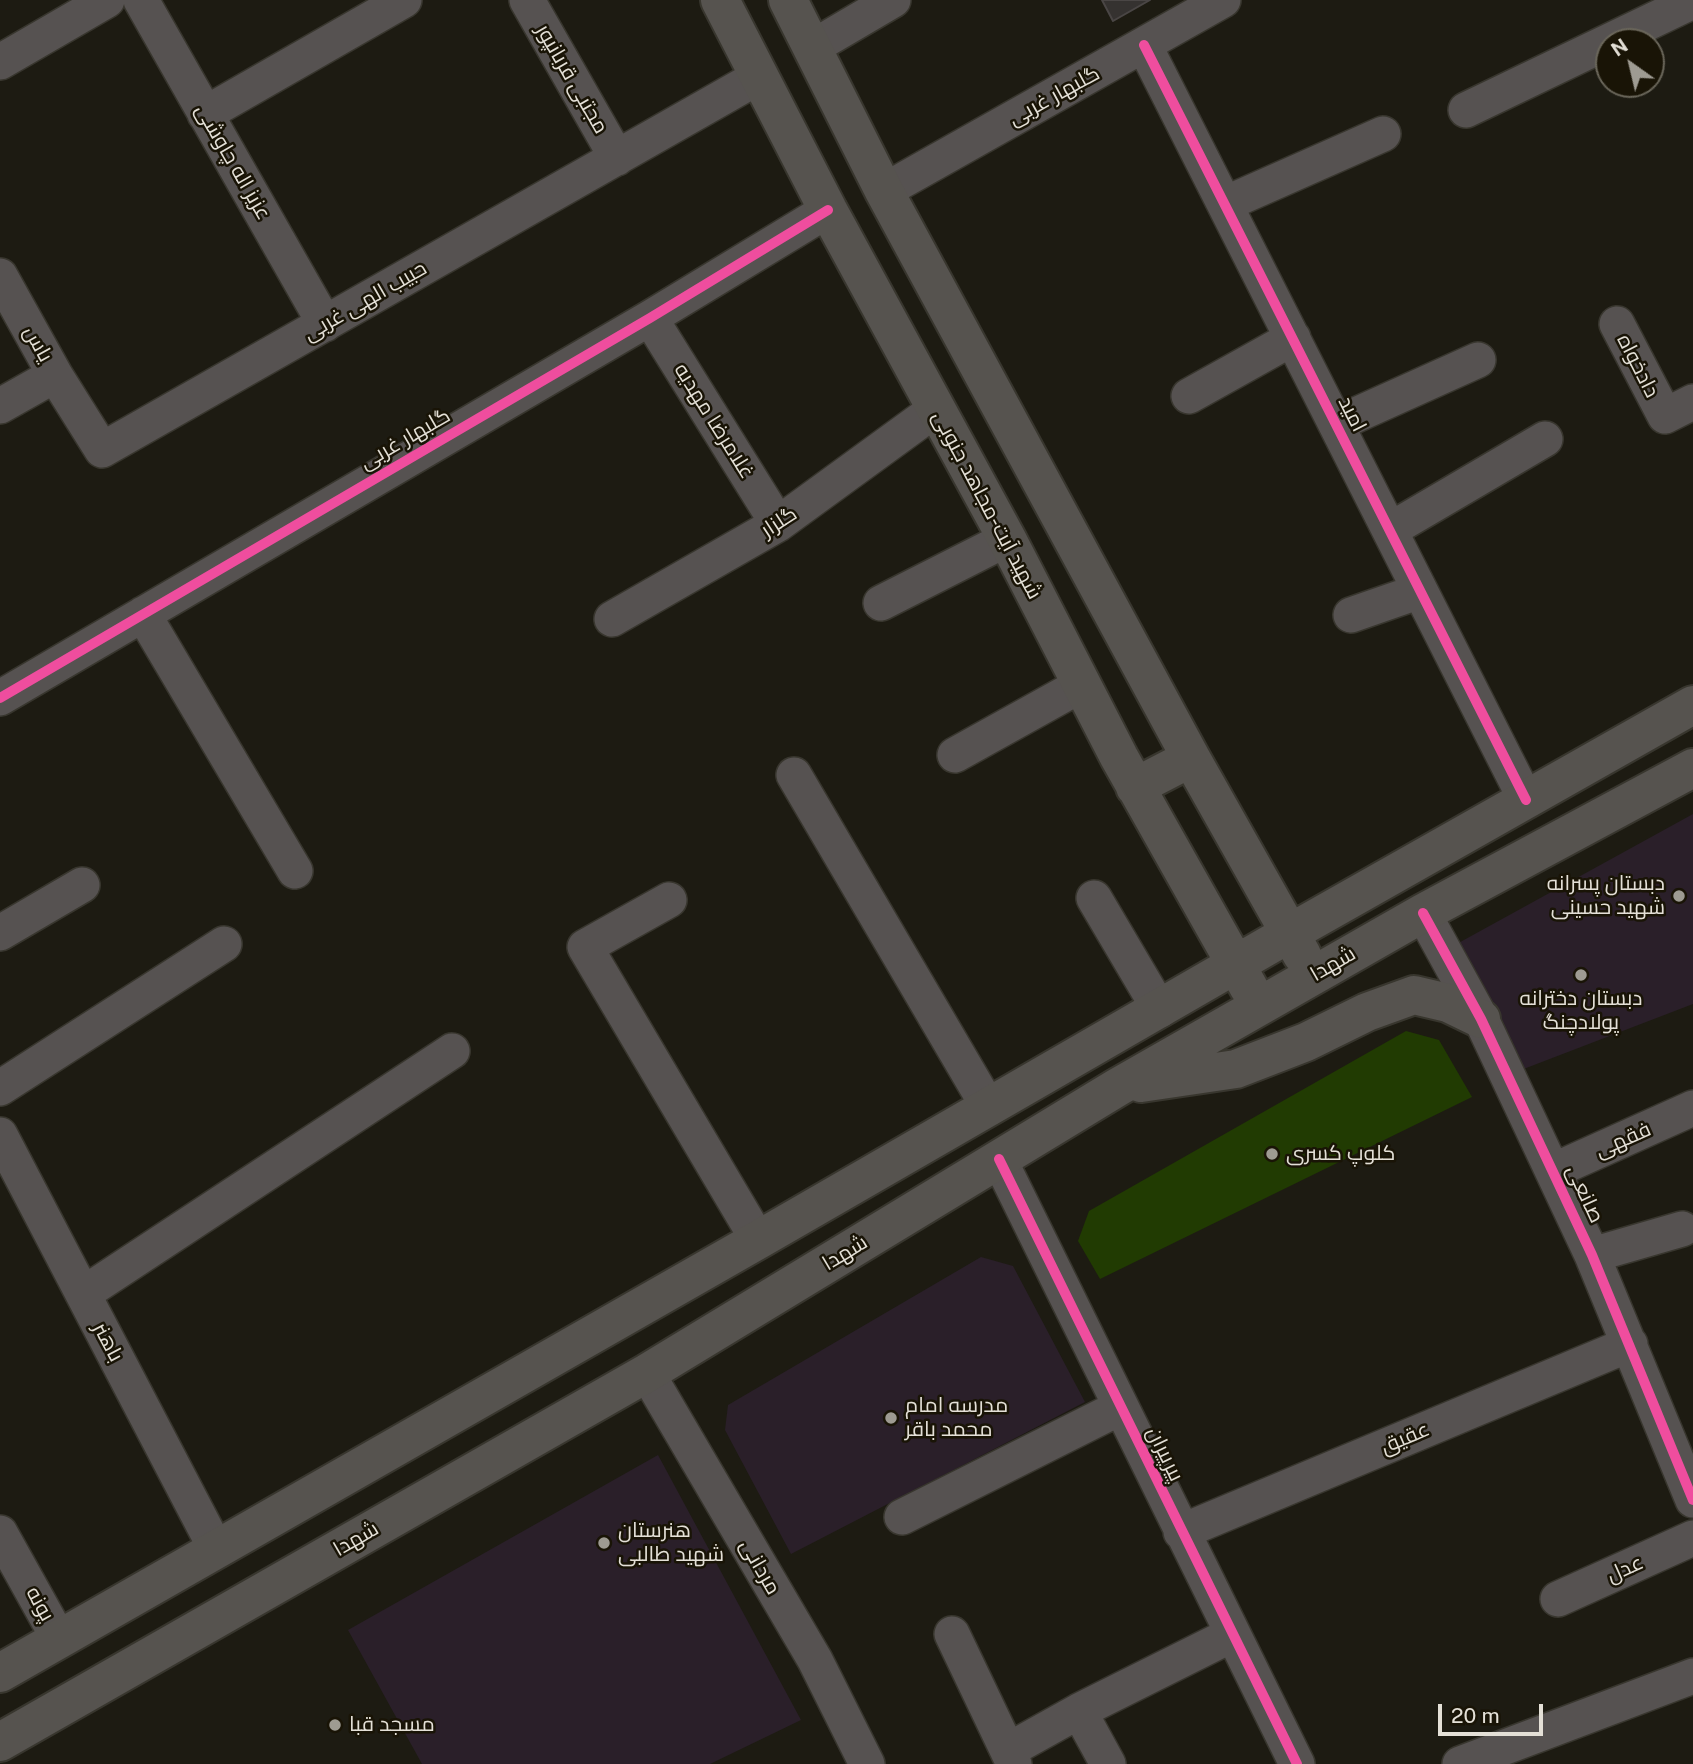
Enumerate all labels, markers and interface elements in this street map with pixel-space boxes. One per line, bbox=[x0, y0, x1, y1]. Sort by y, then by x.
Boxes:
street label: مجتبی قربانپور bbox=[530, 20, 614, 138]
north arrow bbox=[1595, 28, 1665, 98]
text: N bbox=[1607, 34, 1632, 61]
street label: گلبهار غربی bbox=[1004, 61, 1104, 131]
street label: عزیز اله چاوشی bbox=[190, 100, 276, 224]
street label: حبیب الهی غربی bbox=[299, 256, 431, 346]
street label: یاس bbox=[18, 322, 58, 366]
street label: دادخواه bbox=[1611, 330, 1665, 402]
street label: غلامرضا مهدیه bbox=[669, 359, 759, 483]
street label: امید bbox=[1332, 392, 1372, 436]
street label: گلبهار غربی bbox=[355, 403, 455, 475]
street label: شهید آیت-مجاهد جنوبی bbox=[927, 407, 1047, 603]
street label: گلزار bbox=[756, 501, 802, 543]
place label: دبستان پسرانه شهید حسینی bbox=[1547, 871, 1665, 921]
marker: دبستان پسرانه شهید حسینی bbox=[1671, 888, 1687, 904]
street label: شهدا bbox=[1306, 941, 1360, 987]
marker: دبستان دخترانه پولادچنگ bbox=[1573, 967, 1589, 983]
place label: دبستان دخترانه پولادچنگ bbox=[1520, 986, 1642, 1036]
street label: فقهی bbox=[1591, 1117, 1655, 1163]
place label: کلوپ کسری bbox=[1286, 1141, 1395, 1167]
marker: کلوپ کسری bbox=[1264, 1146, 1280, 1162]
street label: صانعی bbox=[1561, 1161, 1609, 1227]
street label: شهدا bbox=[818, 1230, 872, 1276]
street label: باهنر bbox=[87, 1318, 129, 1366]
place label: مدرسه امام محمد باقر bbox=[905, 1393, 1008, 1443]
marker: مدرسه امام محمد باقر bbox=[883, 1410, 899, 1426]
street label: عقیق bbox=[1377, 1416, 1433, 1460]
street label: پیرپیران bbox=[1141, 1423, 1189, 1485]
street label: شهدا bbox=[329, 1516, 383, 1562]
place label: هنرستان شهید طالبی bbox=[618, 1518, 724, 1568]
marker: هنرستان شهید طالبی bbox=[596, 1535, 612, 1551]
street label: مردانی bbox=[734, 1535, 786, 1599]
street label: عدل bbox=[1603, 1550, 1647, 1588]
street label: پونه bbox=[20, 1582, 60, 1626]
scale bar bbox=[1441, 1690, 1546, 1734]
text: 20 m bbox=[1451, 1703, 1500, 1728]
place label: مسجد قبا bbox=[349, 1712, 435, 1738]
marker: مسجد قبا bbox=[327, 1717, 343, 1733]

